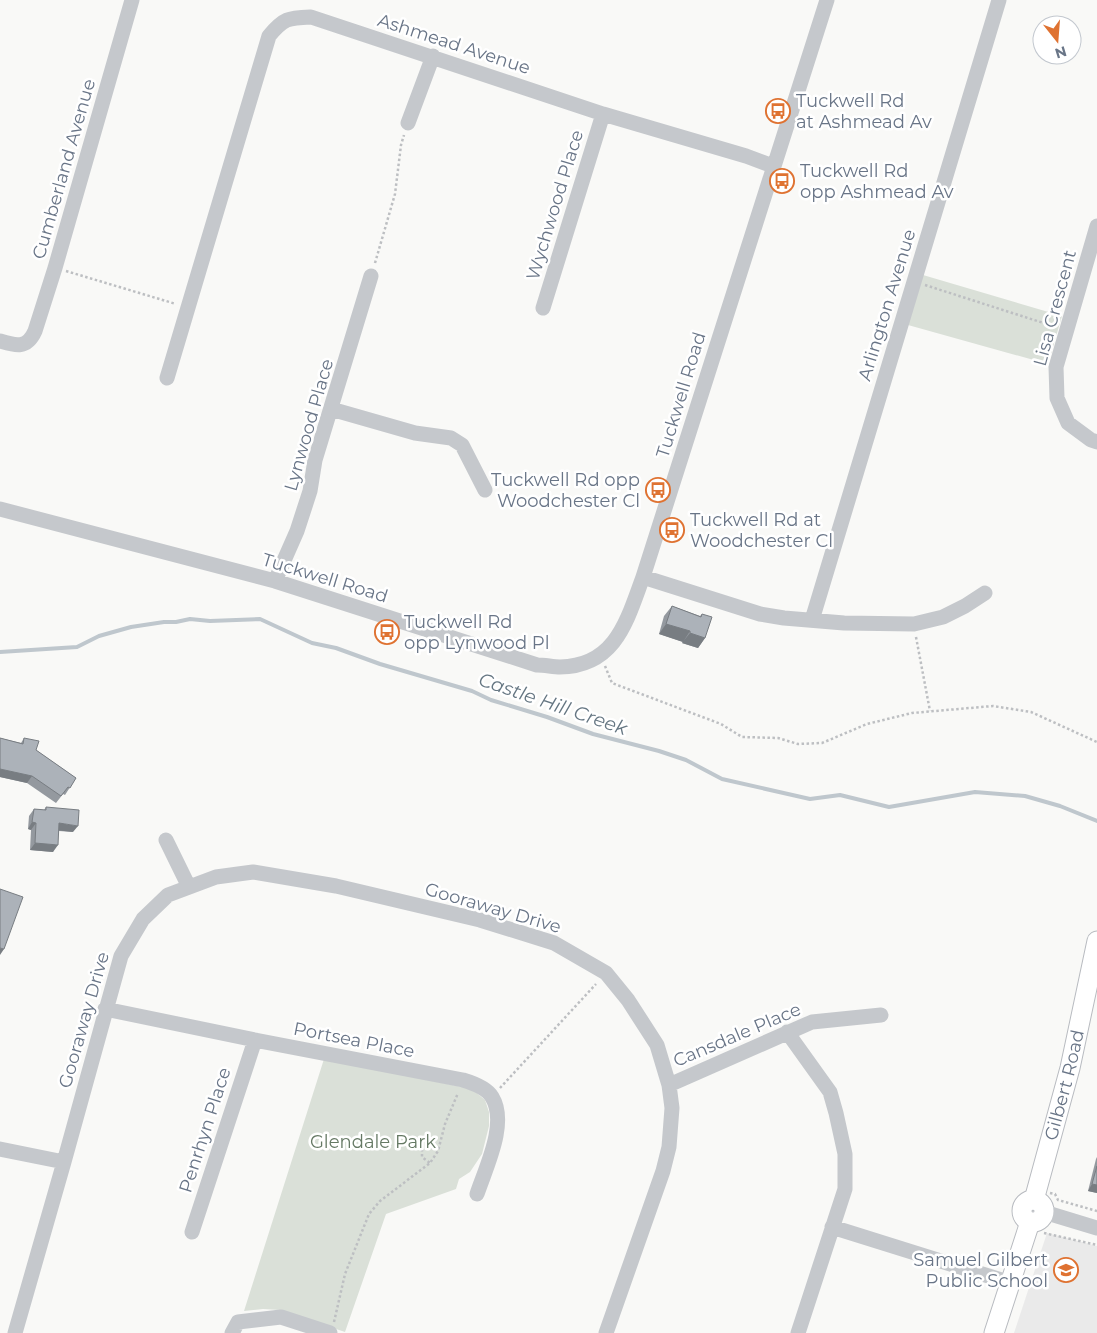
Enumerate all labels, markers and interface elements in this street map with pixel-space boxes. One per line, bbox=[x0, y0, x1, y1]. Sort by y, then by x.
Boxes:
street label: Ashmead Avenue bbox=[375, 9, 533, 79]
north arrow bbox=[1032, 15, 1082, 65]
text: N bbox=[1053, 42, 1069, 63]
street label: Cumberland Avenue bbox=[28, 76, 100, 262]
place label: Tuckwell Rd at Ashmead Av bbox=[796, 90, 932, 133]
bus stop icon: Tuckwell Rd at Ashmead Av bbox=[765, 98, 791, 124]
street label: Wychwood Place bbox=[522, 127, 588, 283]
place label: Tuckwell Rd opp Ashmead Av bbox=[800, 160, 954, 203]
bus stop icon: Tuckwell Rd opp Ashmead Av bbox=[769, 168, 795, 194]
street label: Arlington Avenue bbox=[853, 226, 921, 383]
street label: Lisa Crescent bbox=[1029, 248, 1081, 368]
street label: Tuckwell Road bbox=[651, 329, 711, 461]
street label: Lynwood Place bbox=[280, 356, 338, 494]
place label: Tuckwell Rd opp Woodchester Cl bbox=[491, 469, 640, 512]
bus stop icon: Tuckwell Rd opp Woodchester Cl bbox=[645, 477, 671, 503]
place label: Tuckwell Rd at Woodchester Cl bbox=[690, 509, 833, 552]
bus stop icon: Tuckwell Rd at Woodchester Cl bbox=[659, 517, 685, 543]
street label: Tuckwell Road bbox=[259, 548, 391, 608]
place label: Tuckwell Rd opp Lynwood Pl bbox=[404, 611, 550, 654]
bus stop icon: Tuckwell Rd opp Lynwood Pl bbox=[374, 619, 400, 645]
water label: Castle Hill Creek bbox=[476, 668, 631, 740]
street label: Gooraway Drive bbox=[422, 878, 564, 938]
street label: Gooraway Drive bbox=[54, 949, 114, 1091]
street label: Cansdale Place bbox=[670, 998, 804, 1072]
street label: Portsea Place bbox=[292, 1017, 416, 1063]
street label: Gilbert Road bbox=[1040, 1028, 1089, 1143]
street label: Penrhyn Place bbox=[174, 1064, 236, 1195]
park label: Glendale Park bbox=[310, 1131, 436, 1153]
place label: Samuel Gilbert Public School bbox=[913, 1249, 1048, 1292]
school or university icon: Samuel Gilbert Public School bbox=[1053, 1257, 1079, 1283]

